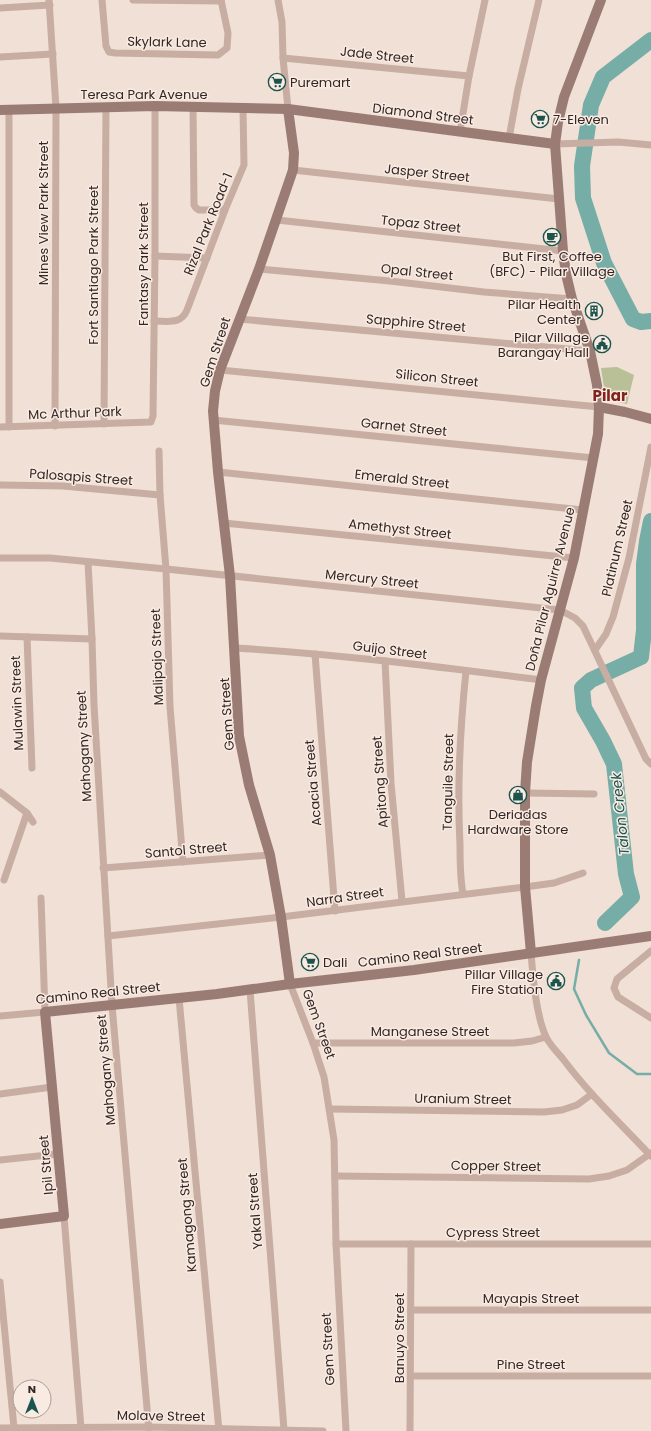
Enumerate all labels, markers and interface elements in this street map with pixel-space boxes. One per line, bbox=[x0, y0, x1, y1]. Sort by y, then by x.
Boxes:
street label: Skylark Lane bbox=[127, 32, 207, 52]
street label: Jade Street bbox=[339, 42, 415, 68]
supermarket icon: Puremart bbox=[267, 72, 287, 92]
place label: Puremart bbox=[290, 73, 351, 92]
street label: Teresa Park Avenue bbox=[80, 85, 208, 104]
street label: Diamond Street bbox=[371, 98, 475, 130]
supermarket icon: 7-Eleven bbox=[530, 109, 550, 129]
place label: 7-Eleven bbox=[553, 110, 609, 129]
street label: Mines View Park Street bbox=[34, 140, 53, 285]
street label: Jasper Street bbox=[383, 159, 471, 187]
street label: Rizal Park Road-1 bbox=[179, 170, 237, 278]
street label: Fort Santiago Park Street bbox=[84, 185, 103, 345]
street label: Fantasy Park Street bbox=[134, 202, 153, 326]
street label: Topaz Street bbox=[380, 210, 462, 238]
cafe icon: But First, Coffee (BFC) - Pilar Village bbox=[542, 227, 562, 247]
place label: But First, Coffee (BFC) - Pilar Village bbox=[489, 247, 615, 281]
street label: Opal Street bbox=[380, 259, 454, 285]
place label: Pilar Health Center bbox=[508, 295, 581, 329]
building icon: Pilar Health Center bbox=[584, 301, 604, 321]
street label: Sapphire Street bbox=[365, 309, 467, 337]
street label: Gem Street bbox=[195, 314, 235, 390]
place label: Pilar Village Barangay Hall bbox=[498, 328, 589, 362]
public building icon: Pilar Village Barangay Hall bbox=[592, 334, 612, 354]
street label: Silicon Street bbox=[395, 364, 480, 392]
district label: Pilar bbox=[593, 385, 628, 406]
street label: Mc Arthur Park bbox=[28, 402, 122, 424]
street label: Garnet Street bbox=[360, 413, 448, 441]
street label: Palosapis Street bbox=[29, 464, 134, 490]
street label: Emerald Street bbox=[354, 465, 451, 493]
street label: Platinum Street bbox=[597, 497, 637, 598]
street label: Doña Pilar Aguirre Avenue bbox=[520, 505, 580, 673]
street label: Amethyst Street bbox=[347, 514, 453, 544]
street label: Mercury Street bbox=[324, 565, 420, 593]
street label: Malipajo Street bbox=[146, 608, 168, 706]
street label: Guijo Street bbox=[352, 636, 428, 664]
street label: Mulawin Street bbox=[6, 655, 28, 751]
street label: Gem Street bbox=[215, 677, 239, 751]
street label: Mahogany Street bbox=[72, 690, 96, 802]
street label: Tanguile Street bbox=[438, 733, 458, 831]
street label: Apitong Street bbox=[367, 735, 393, 829]
street label: Acacia Street bbox=[300, 739, 326, 827]
water label: Talon Creek bbox=[606, 771, 634, 856]
shop icon: Deriadas Hardware Store bbox=[508, 785, 528, 805]
place label: Deriadas Hardware Store bbox=[468, 805, 568, 839]
street label: Santol Street bbox=[144, 837, 228, 863]
street label: Narra Street bbox=[305, 882, 385, 912]
street label: Camino Real Street bbox=[357, 938, 483, 972]
supermarket icon: Dali bbox=[300, 952, 320, 972]
place label: Dali bbox=[323, 953, 347, 972]
place label: Pillar Village Fire Station bbox=[465, 965, 543, 999]
public building icon: Pillar Village Fire Station bbox=[546, 971, 566, 991]
street label: Camino Real Street bbox=[35, 977, 161, 1009]
street label: Gem Street bbox=[298, 986, 341, 1062]
street label: Mahogany Street bbox=[92, 1013, 120, 1126]
street label: Manganese Street bbox=[371, 1022, 490, 1041]
street label: Uranium Street bbox=[414, 1089, 512, 1109]
street label: Ipil Street bbox=[34, 1134, 58, 1196]
street label: Copper Street bbox=[451, 1156, 542, 1176]
street label: Kamagong Street bbox=[173, 1157, 201, 1273]
street label: Yakal Street bbox=[243, 1172, 267, 1250]
street label: Cypress Street bbox=[446, 1223, 540, 1242]
street label: Mayapis Street bbox=[483, 1289, 579, 1308]
street label: Banuyo Street bbox=[390, 1292, 409, 1383]
street label: Gem Street bbox=[317, 1312, 339, 1386]
street label: Pine Street bbox=[497, 1355, 566, 1374]
north arrow bbox=[12, 1379, 52, 1419]
text: N bbox=[28, 1381, 36, 1397]
street label: Molave Street bbox=[117, 1406, 206, 1426]

